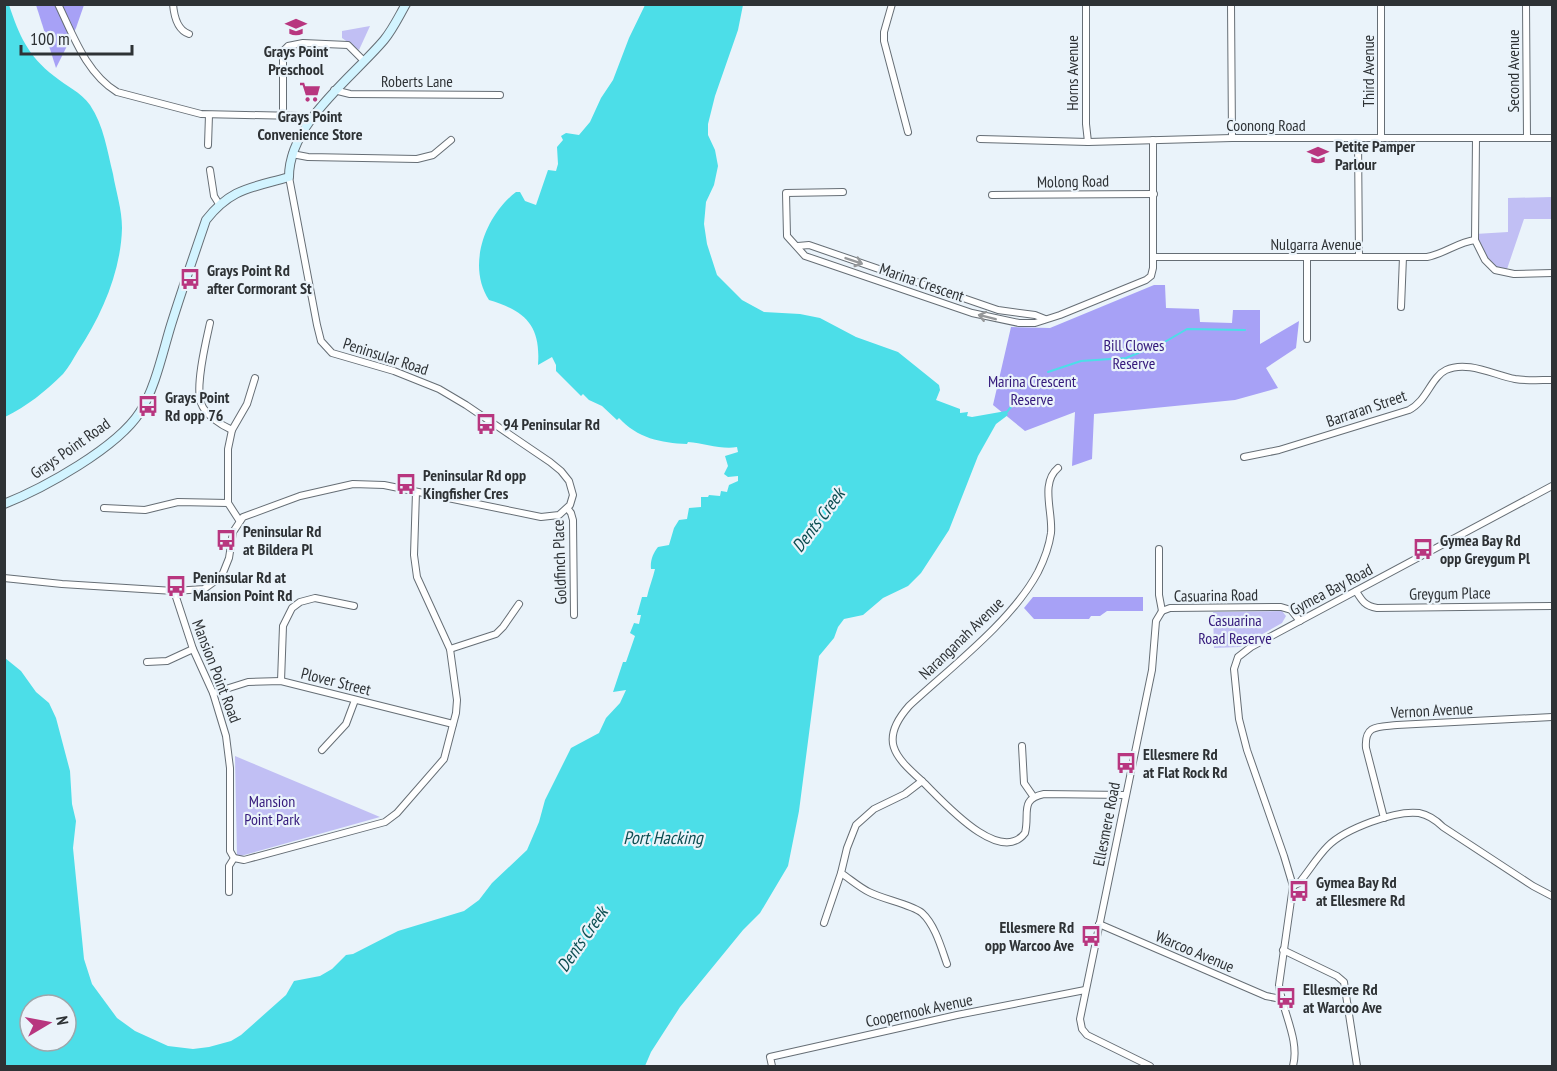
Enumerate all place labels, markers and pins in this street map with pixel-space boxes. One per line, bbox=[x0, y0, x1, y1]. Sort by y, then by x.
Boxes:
school or university icon: Grays Point Preschool bbox=[284, 15, 308, 39]
place label: Grays Point Preschool bbox=[264, 41, 329, 79]
supermarket icon: Grays Point Convenience Store bbox=[298, 80, 322, 104]
place label: Grays Point Convenience Store bbox=[258, 106, 363, 144]
place label: Petite Pamper Parlour bbox=[1335, 136, 1416, 174]
school or university icon: Petite Pamper Parlour bbox=[1306, 143, 1330, 167]
place label: Grays Point Rd after Cormorant St bbox=[207, 260, 312, 298]
bus stop icon: Grays Point Rd after Cormorant St bbox=[178, 267, 202, 291]
place label: Grays Point Rd opp 76 bbox=[165, 387, 230, 425]
bus stop icon: Grays Point Rd opp 76 bbox=[136, 394, 160, 418]
bus stop icon: 94 Peninsular Rd bbox=[474, 412, 498, 436]
place label: 94 Peninsular Rd bbox=[503, 414, 600, 434]
place label: Peninsular Rd opp Kingfisher Cres bbox=[423, 465, 526, 503]
bus stop icon: Peninsular Rd opp Kingfisher Cres bbox=[394, 472, 418, 496]
place label: Peninsular Rd at Bildera Pl bbox=[243, 521, 321, 559]
bus stop icon: Peninsular Rd at Bildera Pl bbox=[214, 528, 238, 552]
place label: Gymea Bay Rd opp Greygum Pl bbox=[1440, 530, 1530, 568]
bus stop icon: Gymea Bay Rd opp Greygum Pl bbox=[1411, 537, 1435, 561]
place label: Peninsular Rd at Mansion Point Rd bbox=[193, 567, 292, 605]
bus stop icon: Peninsular Rd at Mansion Point Rd bbox=[164, 574, 188, 598]
place label: Ellesmere Rd at Flat Rock Rd bbox=[1143, 744, 1227, 782]
bus stop icon: Ellesmere Rd at Flat Rock Rd bbox=[1114, 751, 1138, 775]
place label: Gymea Bay Rd at Ellesmere Rd bbox=[1316, 872, 1405, 910]
bus stop icon: Gymea Bay Rd at Ellesmere Rd bbox=[1287, 879, 1311, 903]
place label: Ellesmere Rd opp Warcoo Ave bbox=[985, 917, 1074, 955]
bus stop icon: Ellesmere Rd opp Warcoo Ave bbox=[1079, 924, 1103, 948]
place label: Ellesmere Rd at Warcoo Ave bbox=[1303, 979, 1382, 1017]
bus stop icon: Ellesmere Rd at Warcoo Ave bbox=[1274, 986, 1298, 1010]

